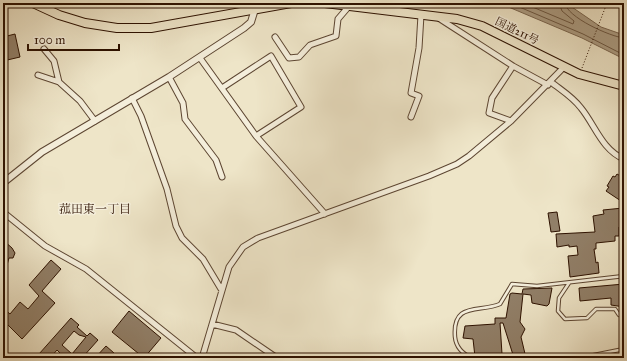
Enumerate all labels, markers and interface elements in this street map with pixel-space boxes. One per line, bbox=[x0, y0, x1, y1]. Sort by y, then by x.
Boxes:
street label: 国道211号 bbox=[493, 15, 541, 47]
scale bar bbox=[28, 26, 119, 52]
text: 100 m bbox=[34, 33, 65, 47]
district label: 菰田東一丁目 bbox=[59, 202, 131, 216]

